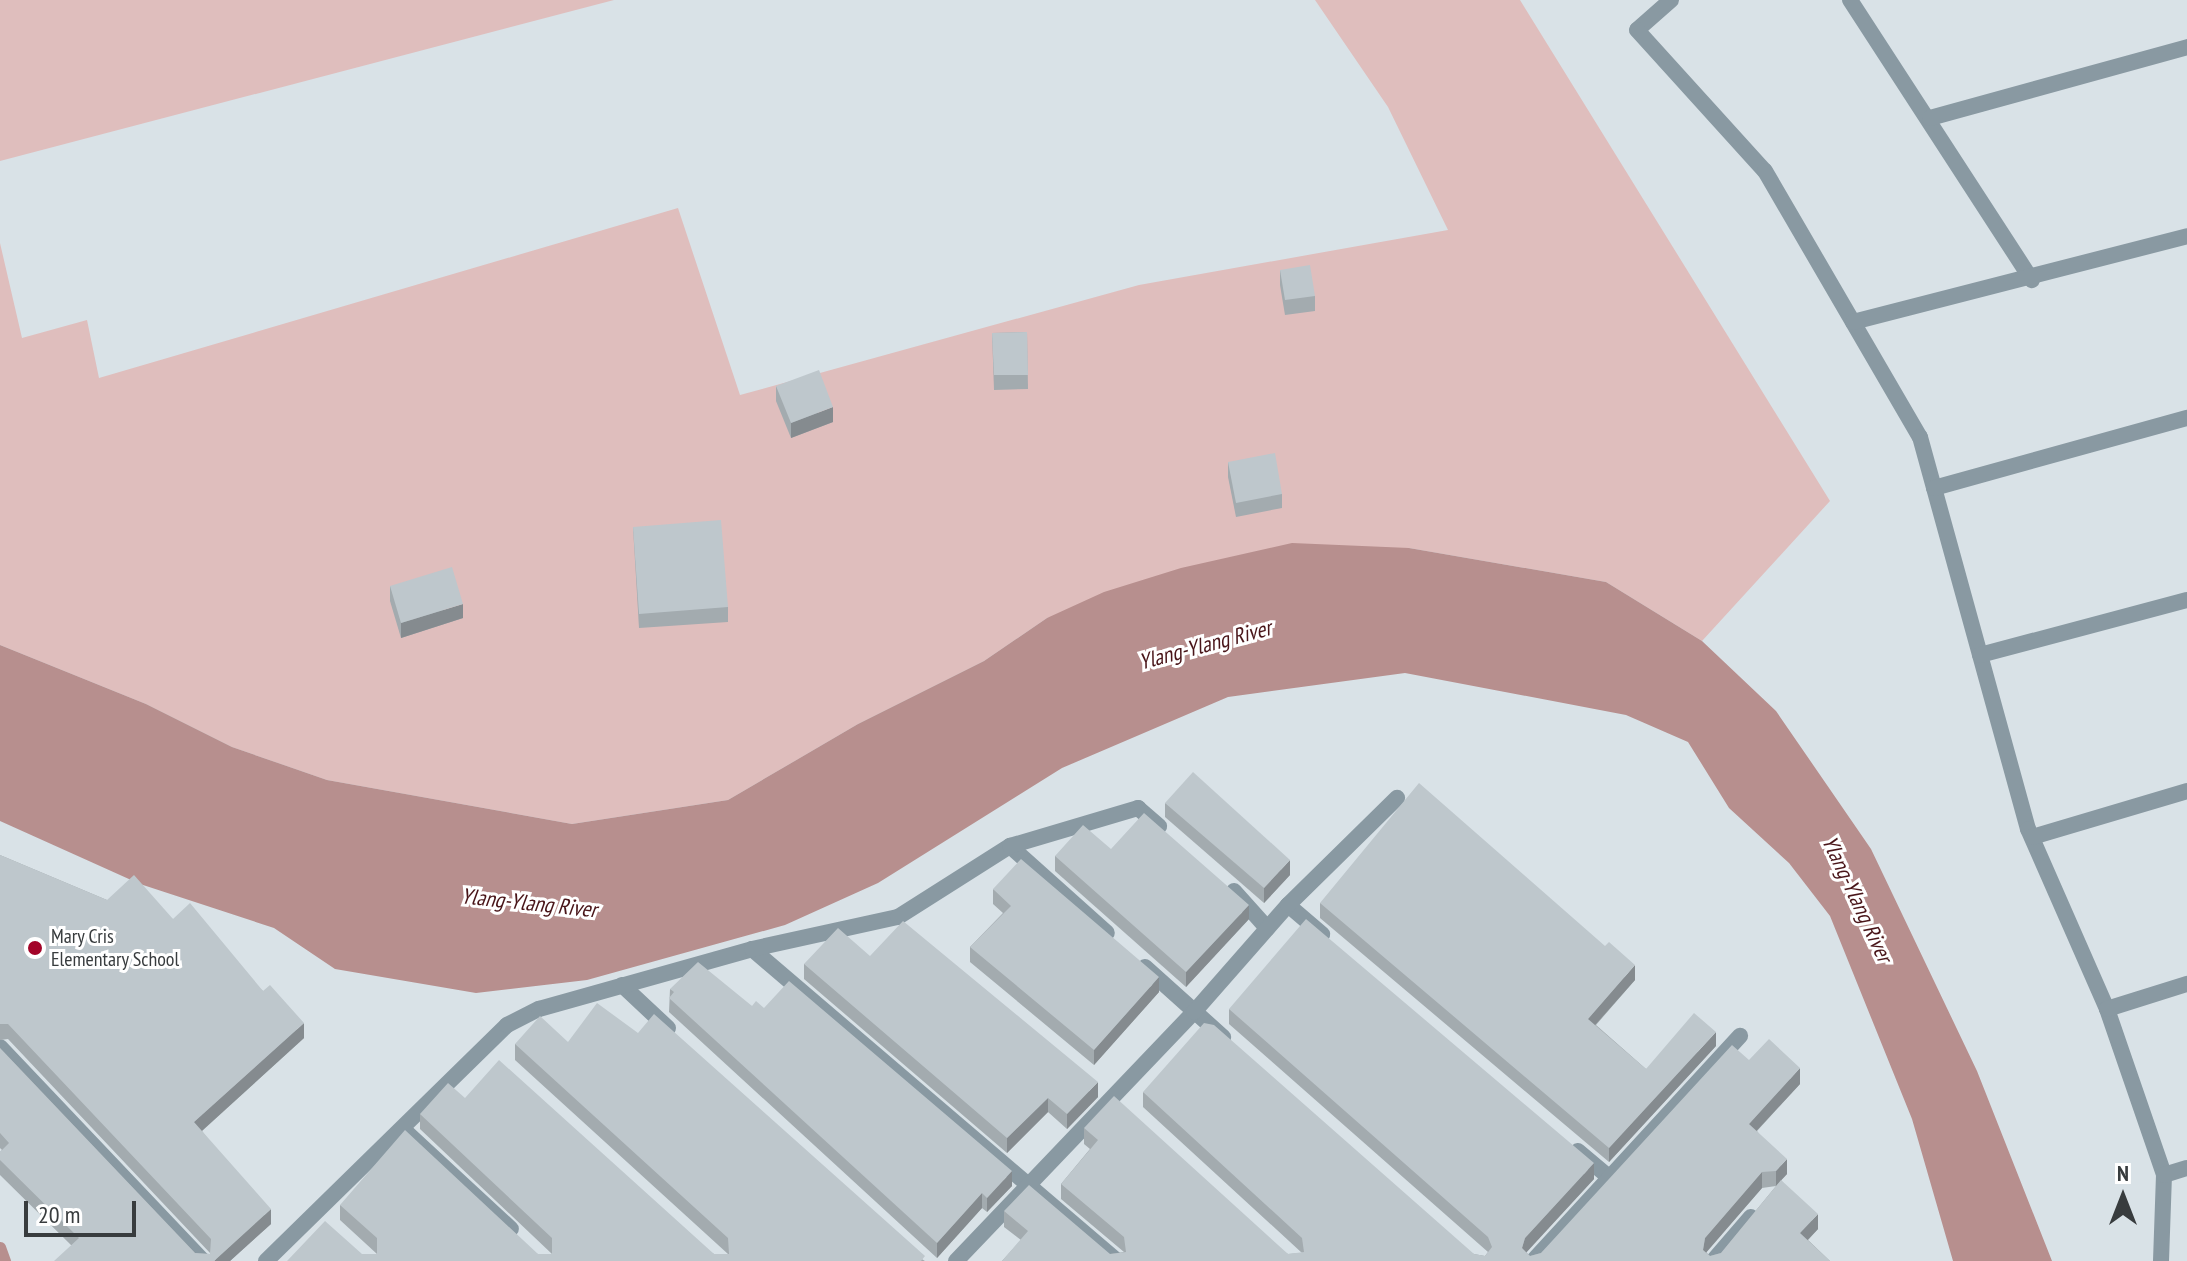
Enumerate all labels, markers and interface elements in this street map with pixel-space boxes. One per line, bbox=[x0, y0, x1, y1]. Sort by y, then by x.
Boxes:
water label: Ylang-Ylang River bbox=[1136, 615, 1274, 675]
water label: Ylang-Ylang River bbox=[1816, 832, 1898, 966]
water label: Ylang-Ylang River bbox=[460, 883, 598, 923]
place label: Mary Cris Elementary School bbox=[51, 924, 180, 971]
marker: Mary Cris Elementary School bbox=[26, 939, 44, 957]
north arrow bbox=[2083, 1157, 2163, 1237]
text: N bbox=[2117, 1159, 2129, 1187]
scale bar bbox=[28, 1185, 140, 1235]
text: 20 m bbox=[38, 1199, 80, 1230]

